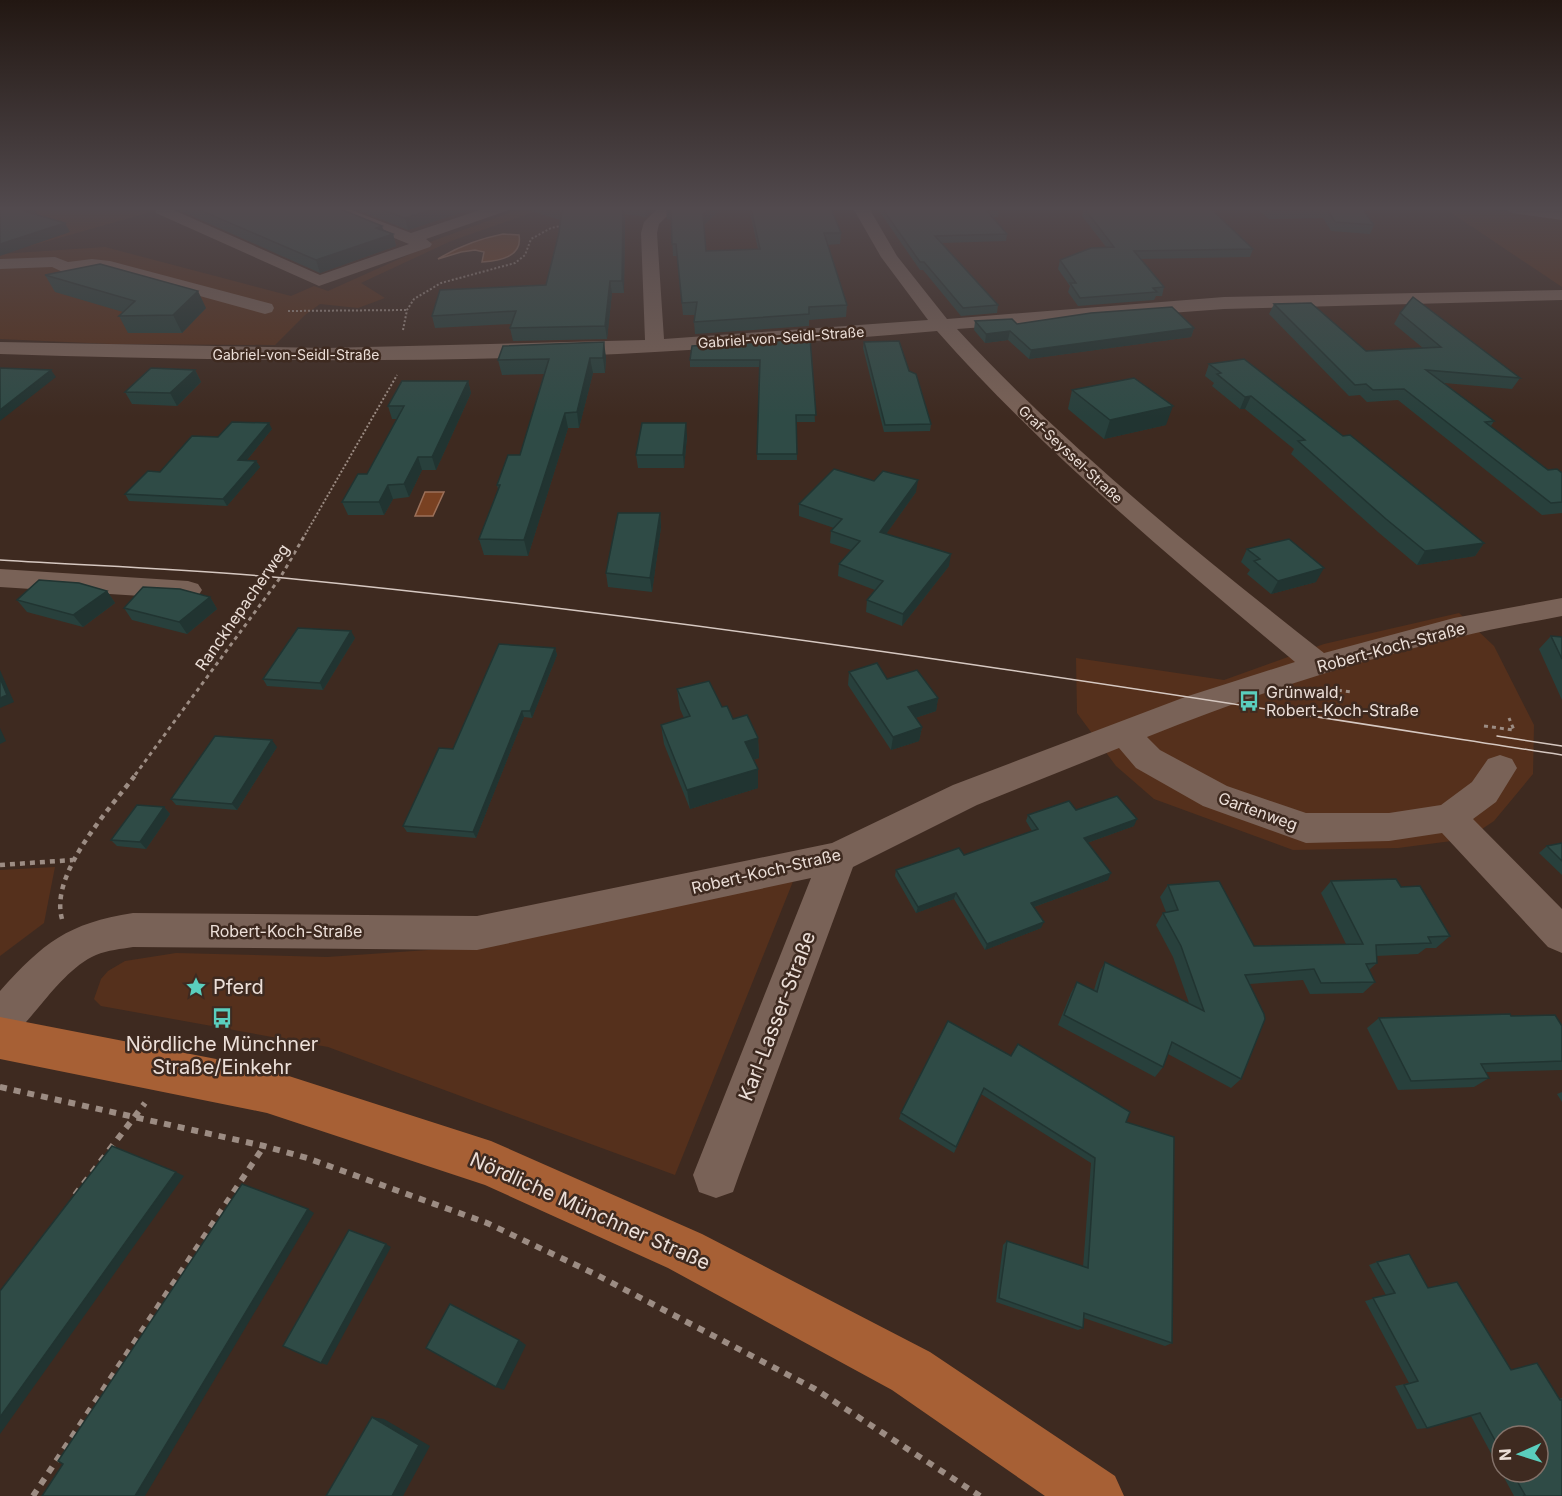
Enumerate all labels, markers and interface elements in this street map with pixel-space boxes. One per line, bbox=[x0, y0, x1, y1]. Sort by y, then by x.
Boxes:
street label: Gabriel-von-Seidl-Straße bbox=[697, 323, 865, 351]
street label: Gabriel-von-Seidl-Straße bbox=[213, 346, 379, 363]
street label: Graf-Seyssel-Straße bbox=[1016, 401, 1126, 507]
street label: Ranckhepacherweg bbox=[191, 540, 293, 674]
street label: Robert-Koch-Straße bbox=[1315, 618, 1467, 676]
place label: Grünwald, Robert-Koch-Straße bbox=[1266, 682, 1419, 720]
bus stop icon: Grünwald, Robert-Koch-Straße bbox=[1237, 689, 1261, 713]
street label: Gartenweg bbox=[1216, 787, 1300, 835]
street label: Robert-Koch-Straße bbox=[689, 844, 843, 898]
street label: Robert-Koch-Straße bbox=[210, 921, 362, 941]
street label: Karl-Lasser-Straße bbox=[734, 928, 820, 1104]
place icon: Pferd bbox=[184, 975, 208, 999]
place label: Pferd bbox=[213, 975, 264, 999]
bus stop icon: Nördliche Münchner Straße/Einkehr bbox=[210, 1006, 234, 1030]
place label: Nördliche Münchner Straße/Einkehr bbox=[126, 1032, 319, 1079]
street label: Nördliche Münchner Straße bbox=[466, 1147, 714, 1275]
north arrow bbox=[1490, 1424, 1550, 1484]
text: N bbox=[1495, 1448, 1515, 1461]

